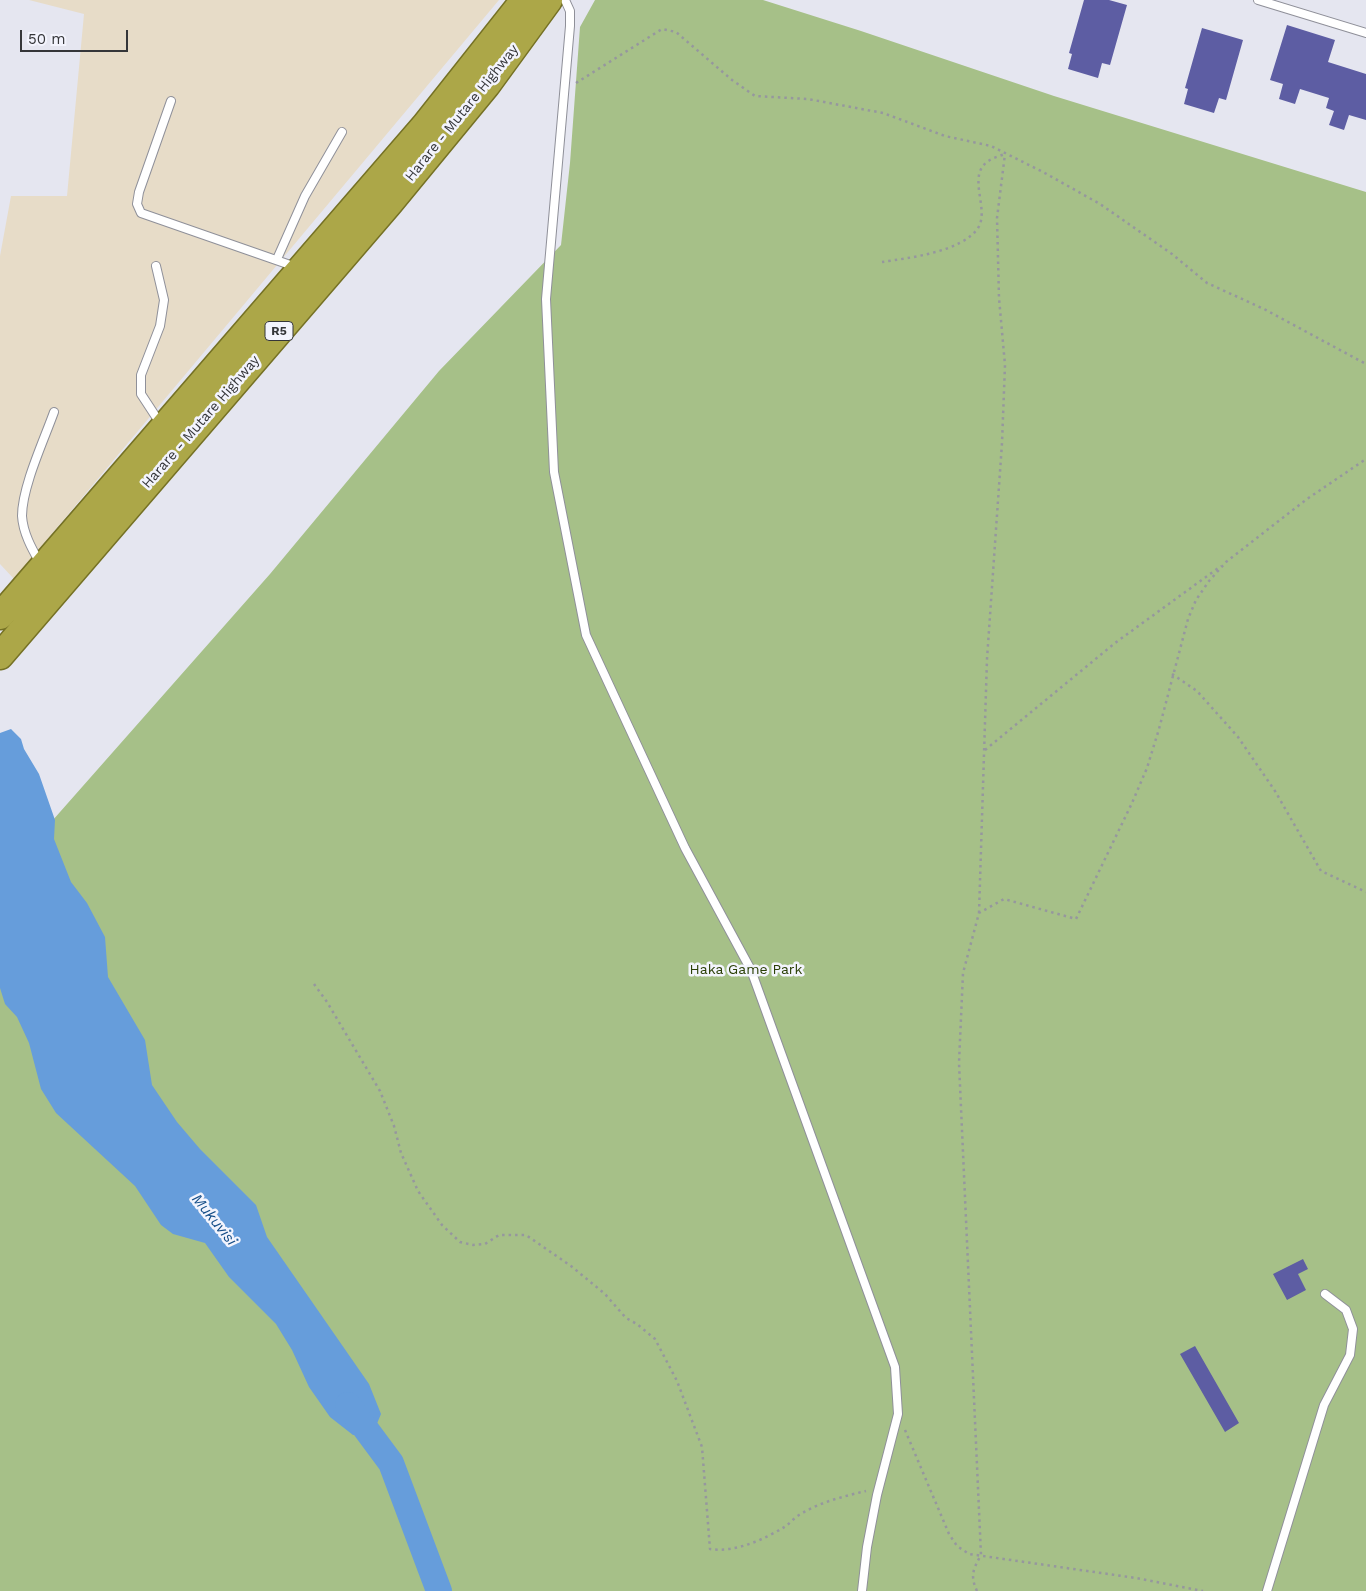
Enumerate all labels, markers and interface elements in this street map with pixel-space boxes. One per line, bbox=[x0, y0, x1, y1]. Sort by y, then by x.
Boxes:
scale bar bbox=[22, 20, 130, 52]
text: 50 m bbox=[28, 30, 65, 48]
street label: Harare - Mutare Highway bbox=[402, 41, 522, 185]
road number: R5 bbox=[265, 322, 293, 341]
street label: Harare - Mutare Highway bbox=[139, 352, 263, 492]
park label: Haka Game Park bbox=[690, 962, 802, 978]
water label: Mukuvisi bbox=[188, 1191, 240, 1249]

